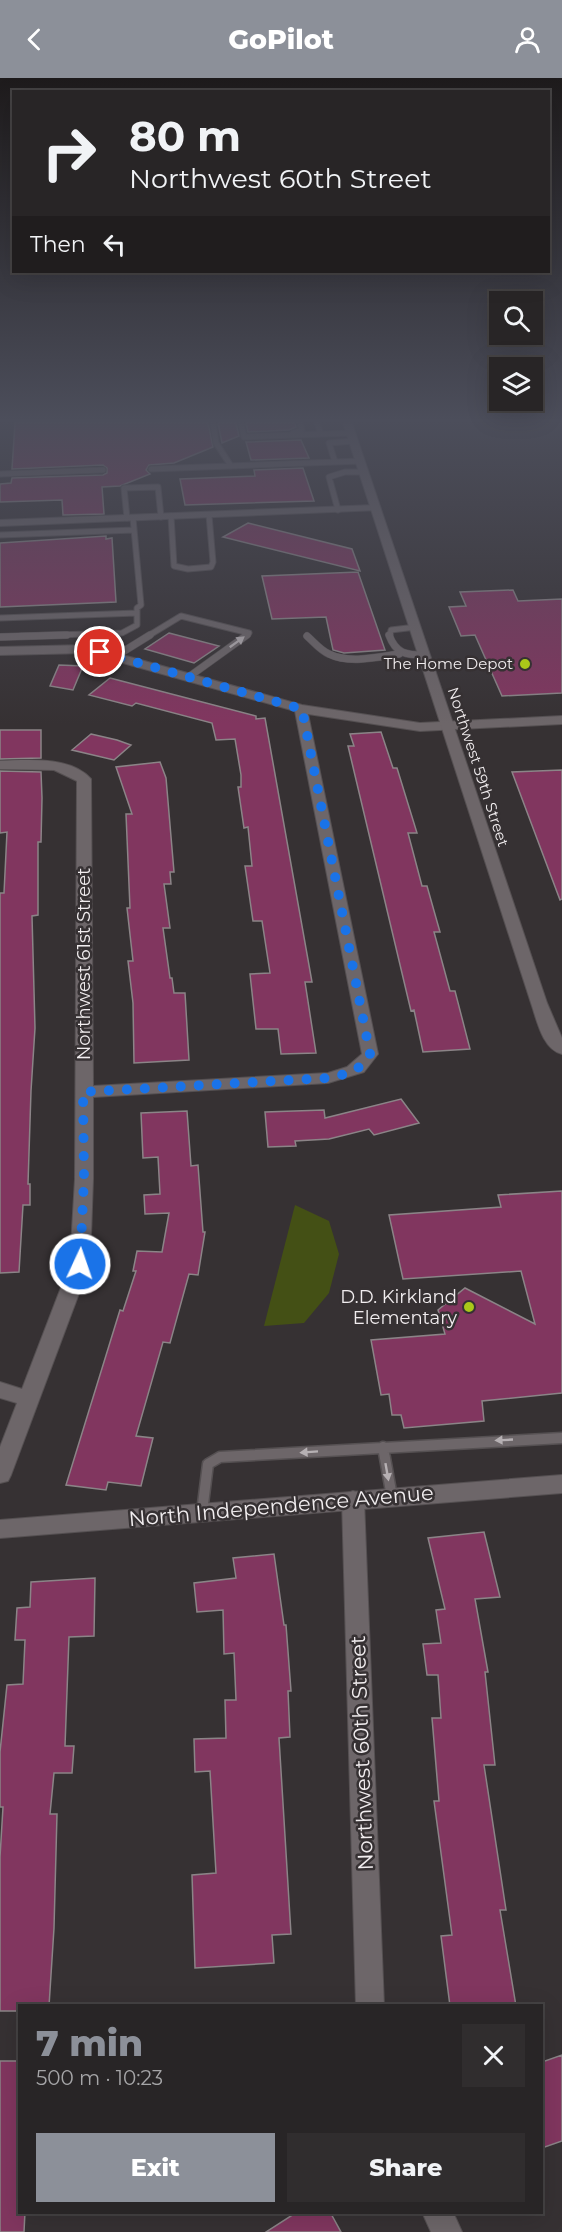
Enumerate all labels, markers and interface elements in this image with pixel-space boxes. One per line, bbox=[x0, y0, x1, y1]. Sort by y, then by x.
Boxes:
icon: back bbox=[18, 23, 51, 56]
text: GoPilot bbox=[228, 23, 334, 56]
icon: person bbox=[511, 23, 544, 56]
text: 80 m bbox=[129, 110, 241, 162]
icon: right bbox=[30, 114, 108, 192]
text: Northwest 60th Street bbox=[129, 162, 431, 195]
icon: left bbox=[98, 228, 131, 261]
text: Then bbox=[30, 231, 86, 258]
map controls bbox=[489, 291, 543, 411]
button: search bbox=[489, 291, 543, 345]
button: layers bbox=[489, 357, 543, 411]
pin bbox=[74, 626, 125, 677]
icon: arrive bbox=[83, 635, 116, 668]
one-way arrow bbox=[229, 636, 245, 648]
place label: The Home Depot bbox=[384, 654, 513, 673]
marker: The Home Depot bbox=[518, 657, 532, 671]
street label: Northwest 59th Street bbox=[444, 685, 513, 849]
street label: Northwest 61st Street bbox=[73, 868, 95, 1060]
position arrow bbox=[48, 1232, 112, 1296]
place label: D.D. Kirkland Elementary bbox=[340, 1286, 457, 1329]
marker: D.D. Kirkland Elementary bbox=[462, 1300, 476, 1314]
one-way arrow bbox=[494, 1436, 513, 1445]
one-way arrow bbox=[299, 1447, 318, 1457]
one-way arrow bbox=[383, 1463, 392, 1482]
street label: North Independence Avenue bbox=[127, 1480, 434, 1531]
street label: Northwest 60th Street bbox=[345, 1635, 378, 1871]
text: 7 min bbox=[36, 2021, 143, 2065]
button: close bbox=[462, 2024, 525, 2087]
text: 500 m · 10:23 bbox=[36, 2066, 163, 2090]
button: Exit bbox=[36, 2133, 275, 2202]
button: Share bbox=[287, 2133, 525, 2202]

